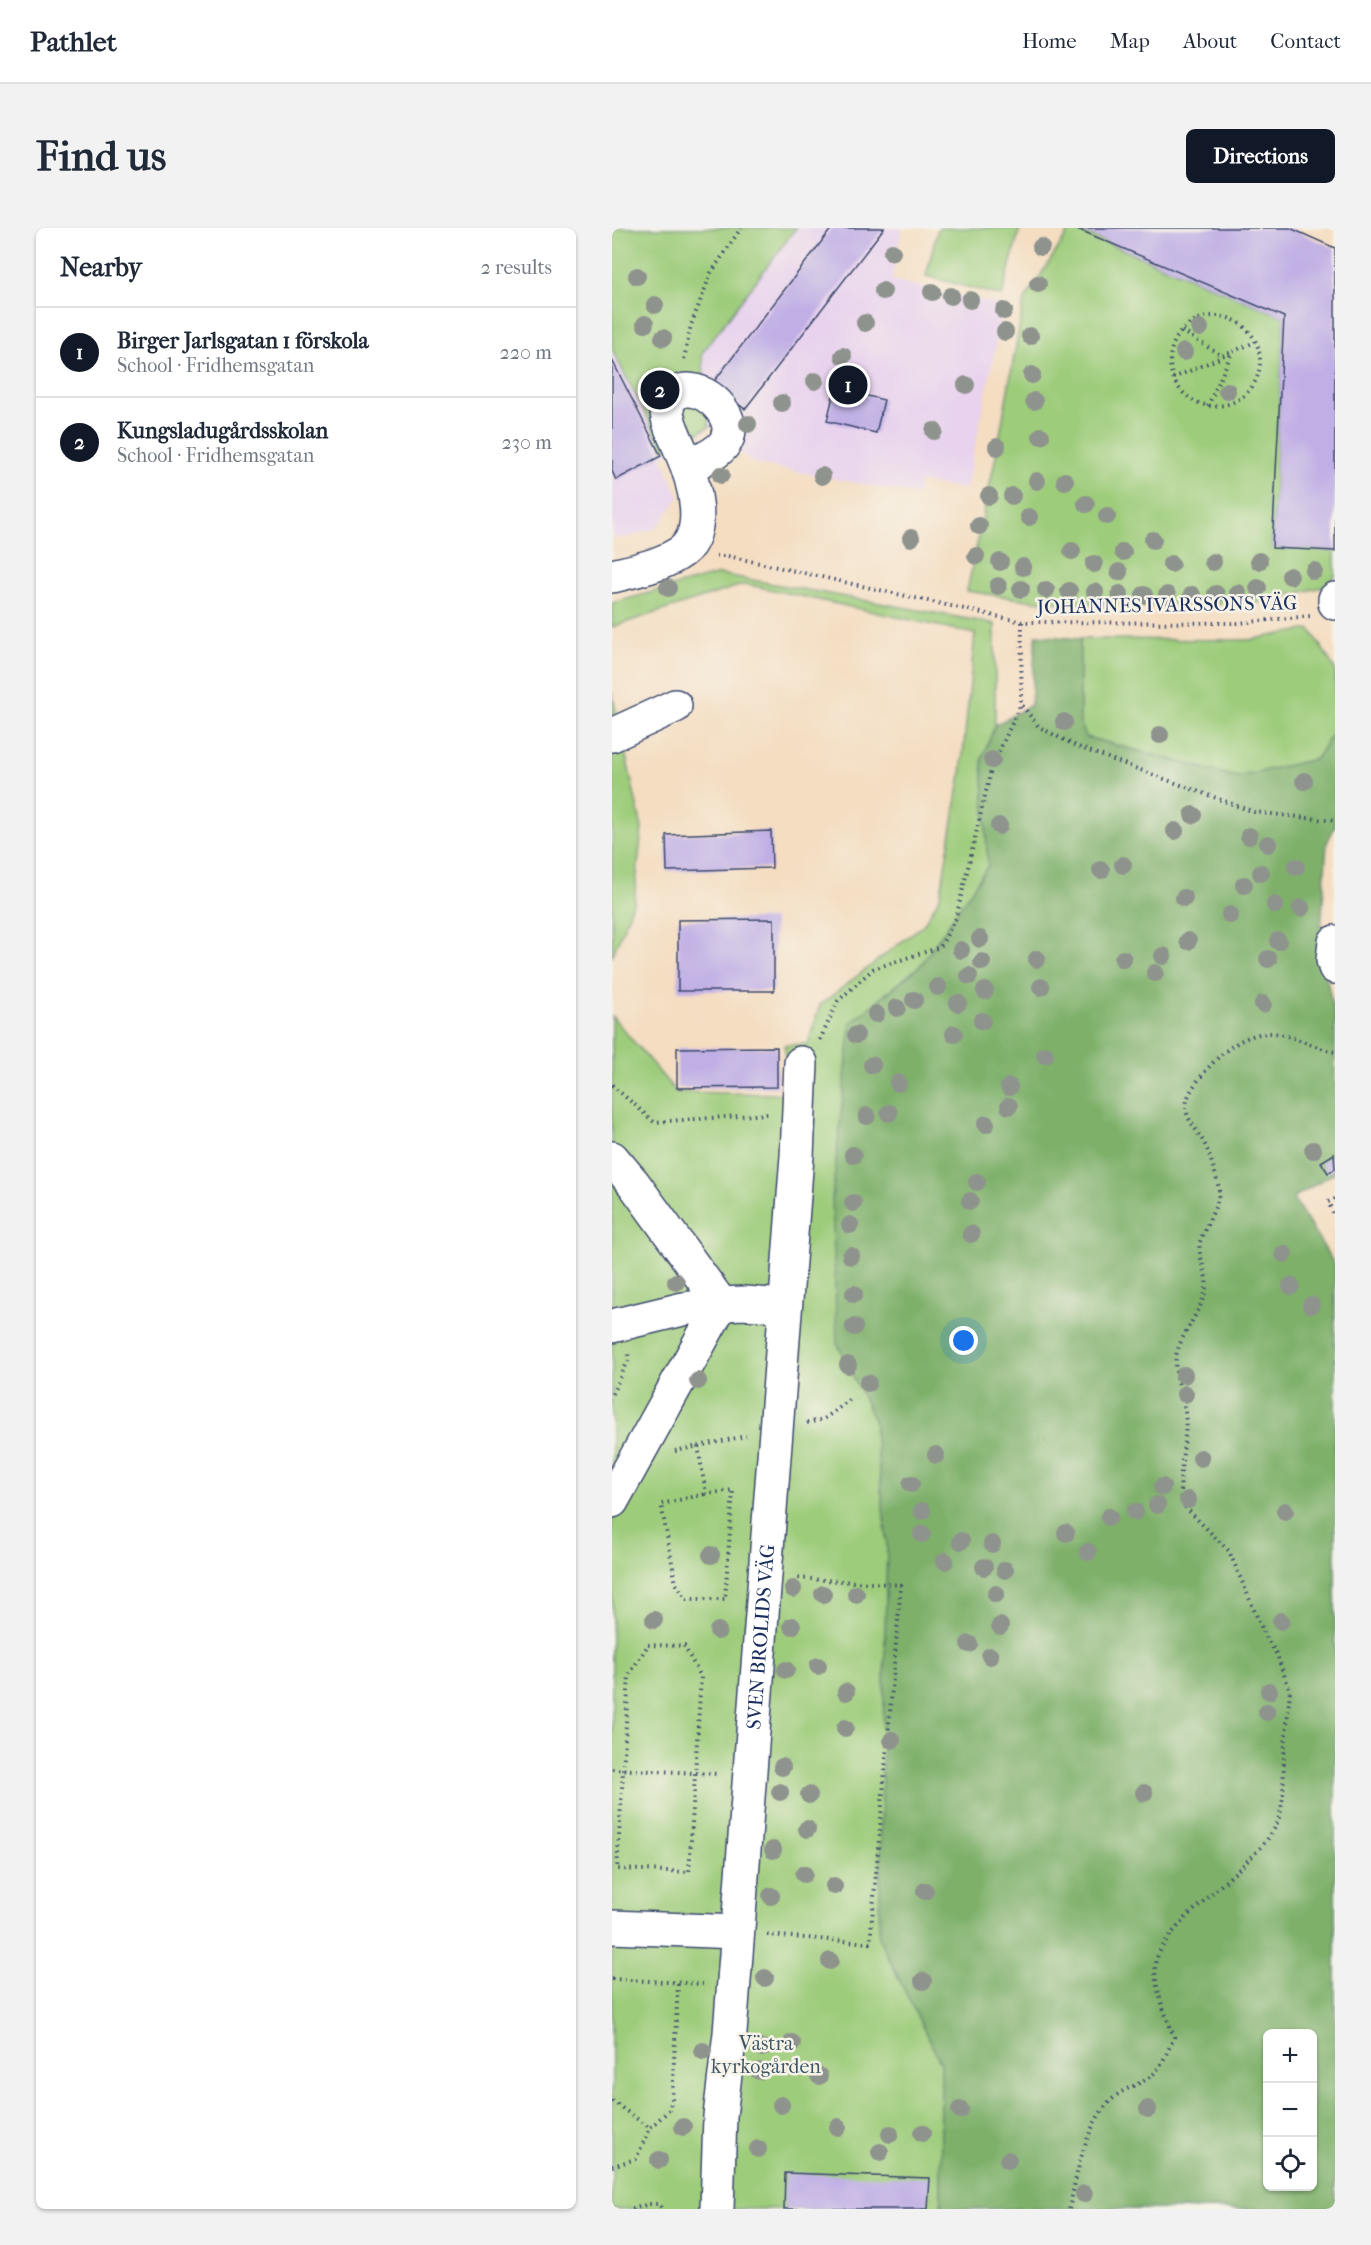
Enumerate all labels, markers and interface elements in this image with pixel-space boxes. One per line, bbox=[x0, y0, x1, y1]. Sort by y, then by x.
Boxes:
text: Pathlet bbox=[30, 25, 117, 58]
text: Home bbox=[1022, 29, 1077, 53]
text: Map bbox=[1110, 29, 1150, 53]
text: About bbox=[1183, 29, 1237, 53]
text: Contact bbox=[1270, 29, 1341, 53]
button: Directions bbox=[1186, 129, 1335, 183]
text: Find us bbox=[36, 132, 166, 181]
text: Nearby bbox=[60, 252, 142, 283]
text: 2 results bbox=[481, 256, 552, 279]
text: Birger Jarlsgatan 1 förskola bbox=[117, 328, 369, 354]
text: 1 bbox=[76, 341, 83, 364]
text: 220 m bbox=[499, 341, 552, 364]
text: School · Fridhemsgatan bbox=[117, 354, 314, 377]
pin: 1 bbox=[828, 362, 868, 408]
pin: 2 bbox=[640, 368, 680, 412]
text: Kungsladugårdsskolan bbox=[117, 418, 328, 444]
text: 2 bbox=[74, 431, 85, 454]
text: 230 m bbox=[502, 431, 552, 454]
text: School · Fridhemsgatan bbox=[117, 444, 314, 467]
street label: JOHANNES IVARSSONS VÄG bbox=[1035, 590, 1297, 619]
your location bbox=[949, 1326, 978, 1355]
street label: SVEN BROLIDS VÄG bbox=[742, 1543, 779, 1730]
map controls bbox=[1263, 2029, 1317, 2191]
button: + bbox=[1263, 2029, 1317, 2083]
park label: Västra kyrkogården bbox=[711, 2032, 821, 2078]
button: − bbox=[1263, 2083, 1317, 2137]
button: locate bbox=[1263, 2137, 1317, 2191]

